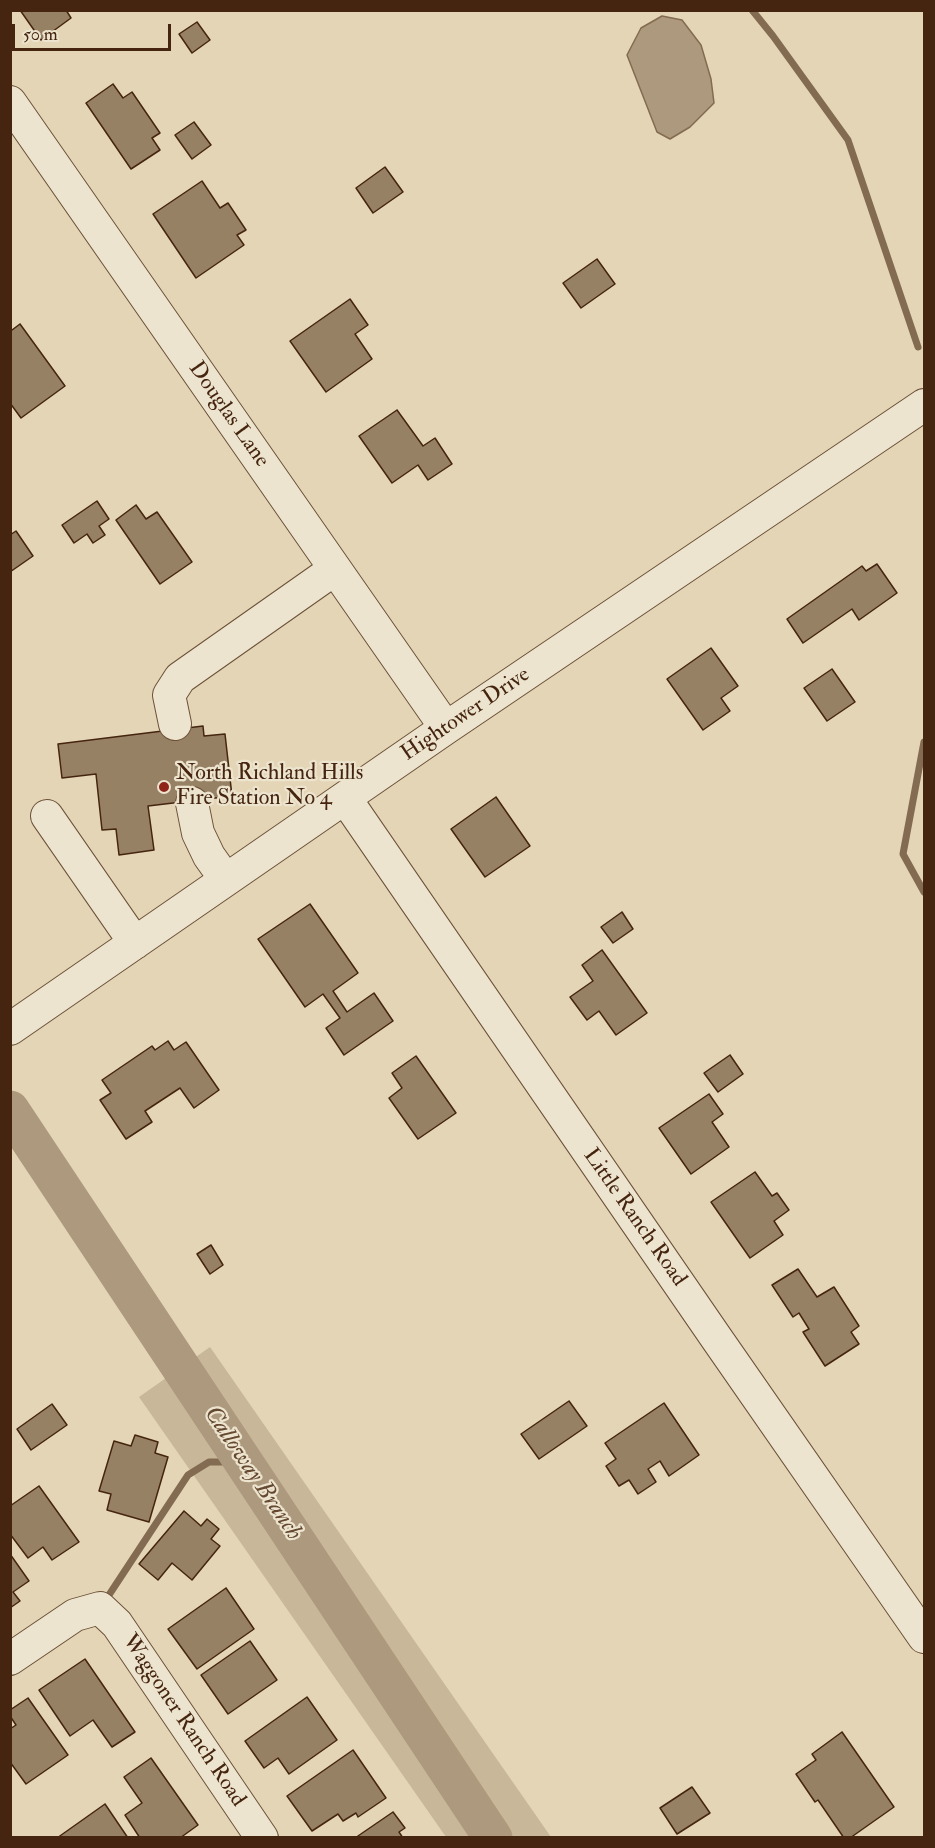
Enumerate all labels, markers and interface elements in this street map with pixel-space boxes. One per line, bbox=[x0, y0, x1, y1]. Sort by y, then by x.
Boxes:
scale bar bbox=[15, 12, 174, 50]
text: 50 m bbox=[23, 23, 58, 46]
street label: Douglas Lane bbox=[182, 357, 274, 473]
street label: Hightower Drive bbox=[397, 662, 535, 768]
place label: North Richland Hills Fire Station No 4 bbox=[176, 761, 363, 812]
marker: North Richland Hills Fire Station No 4 bbox=[157, 780, 171, 794]
street label: Little Ranch Road bbox=[577, 1144, 691, 1292]
water label: Calloway Branch bbox=[197, 1402, 307, 1546]
street label: Waggoner Ranch Road bbox=[116, 1630, 250, 1812]

